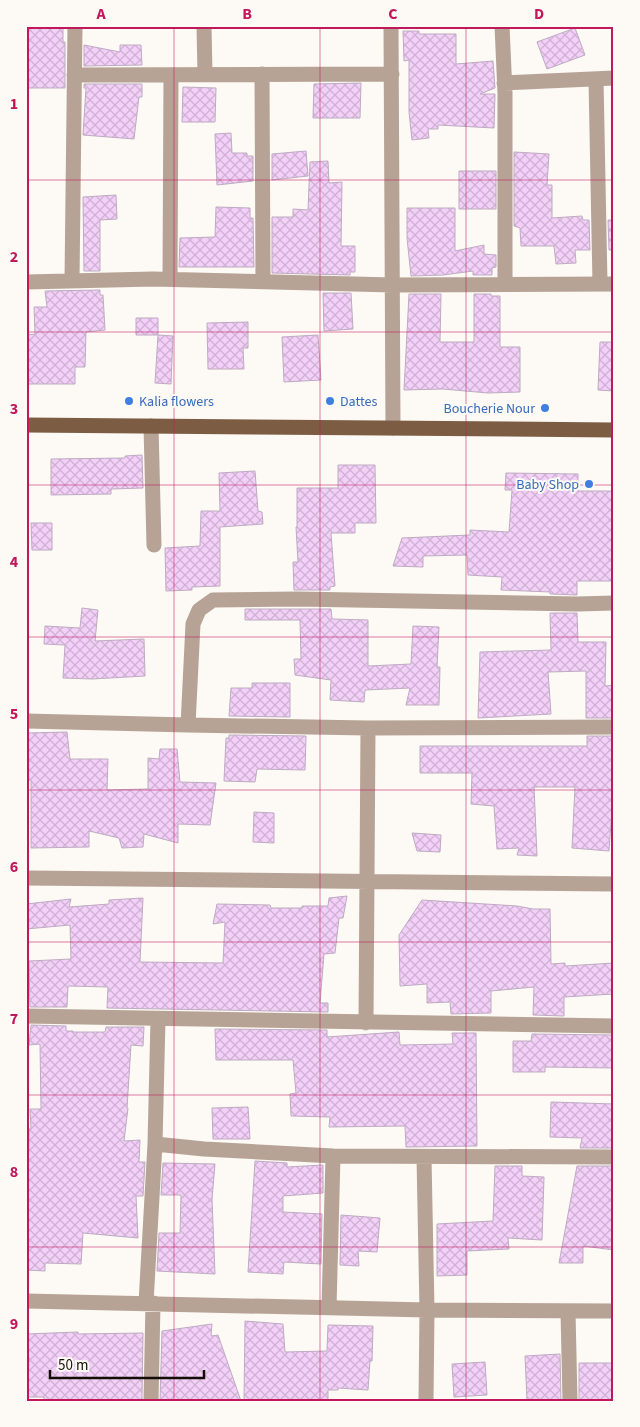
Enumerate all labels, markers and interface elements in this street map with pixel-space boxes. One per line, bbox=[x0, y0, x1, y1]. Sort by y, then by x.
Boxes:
text: A bbox=[95, 3, 106, 25]
text: B bbox=[242, 3, 252, 25]
text: C bbox=[388, 3, 398, 25]
text: D bbox=[534, 3, 544, 25]
text: 1 bbox=[10, 93, 18, 115]
text: 2 bbox=[10, 246, 18, 268]
place label: Kalia flowers bbox=[139, 392, 214, 412]
place label: Dattes bbox=[340, 392, 377, 412]
marker: Kalia flowers bbox=[123, 395, 135, 407]
marker: Dattes bbox=[324, 395, 336, 407]
text: 3 bbox=[10, 398, 18, 420]
place label: Boucherie Nour bbox=[443, 399, 535, 419]
marker: Boucherie Nour bbox=[539, 402, 551, 414]
place label: Baby Shop bbox=[516, 475, 579, 495]
marker: Baby Shop bbox=[583, 478, 595, 490]
text: 4 bbox=[10, 551, 19, 573]
text: 5 bbox=[10, 703, 18, 725]
text: 6 bbox=[10, 856, 18, 878]
text: 7 bbox=[10, 1008, 18, 1030]
text: 8 bbox=[10, 1161, 18, 1183]
text: 9 bbox=[10, 1313, 18, 1335]
scale bar bbox=[50, 1347, 204, 1379]
text: 50 m bbox=[58, 1355, 88, 1376]

